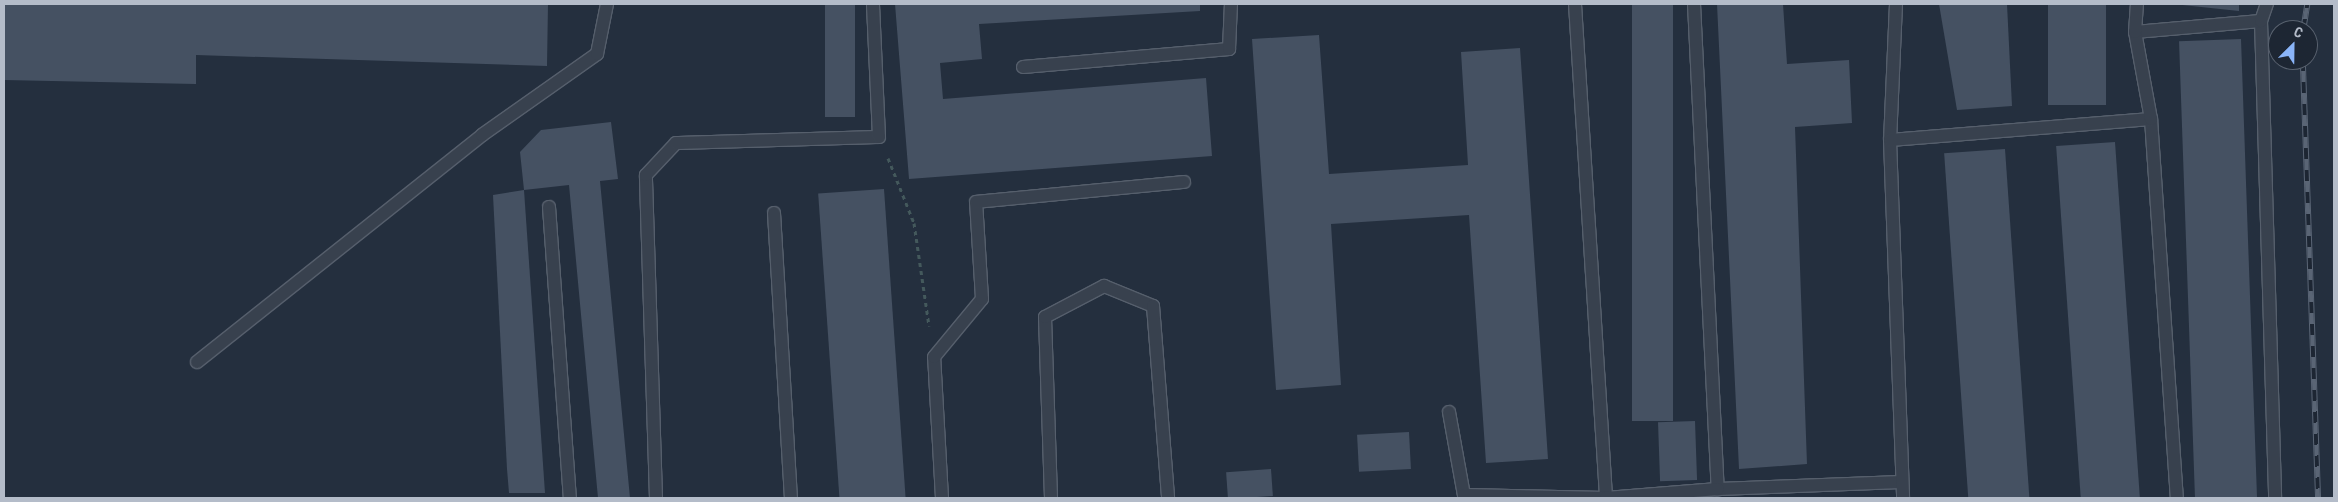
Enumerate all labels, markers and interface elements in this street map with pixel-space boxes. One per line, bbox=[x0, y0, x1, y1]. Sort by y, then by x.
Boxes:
north arrow bbox=[2268, 20, 2318, 70]
text: С bbox=[2292, 23, 2305, 41]

